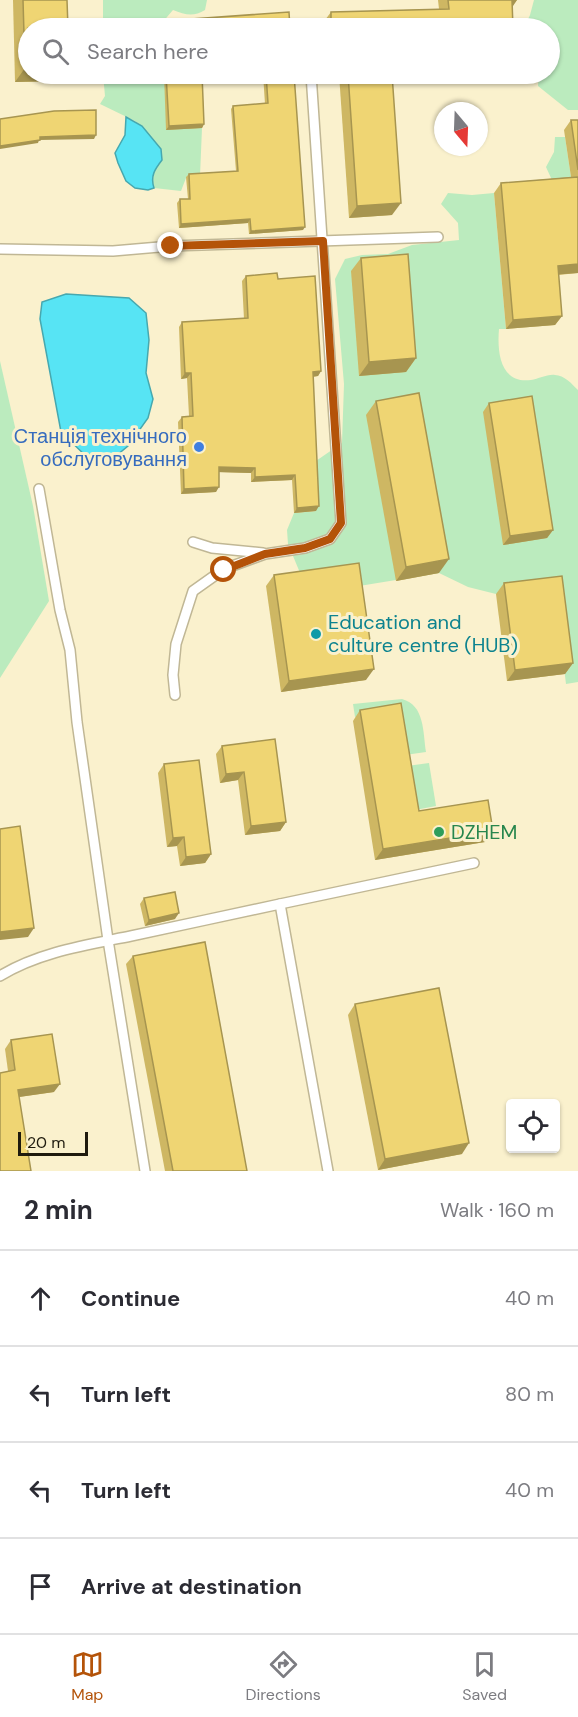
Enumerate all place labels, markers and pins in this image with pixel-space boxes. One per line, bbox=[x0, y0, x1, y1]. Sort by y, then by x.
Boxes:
place label: Cтанція технічного обслуговування bbox=[14, 423, 187, 472]
marker: Cтанція технічного обслуговування bbox=[192, 440, 206, 454]
place label: Education and culture centre (HUB) bbox=[328, 609, 518, 658]
marker: Education and culture centre (HUB) bbox=[309, 627, 323, 641]
place label: DZHEM bbox=[451, 819, 517, 845]
marker: DZHEM bbox=[432, 825, 446, 839]

